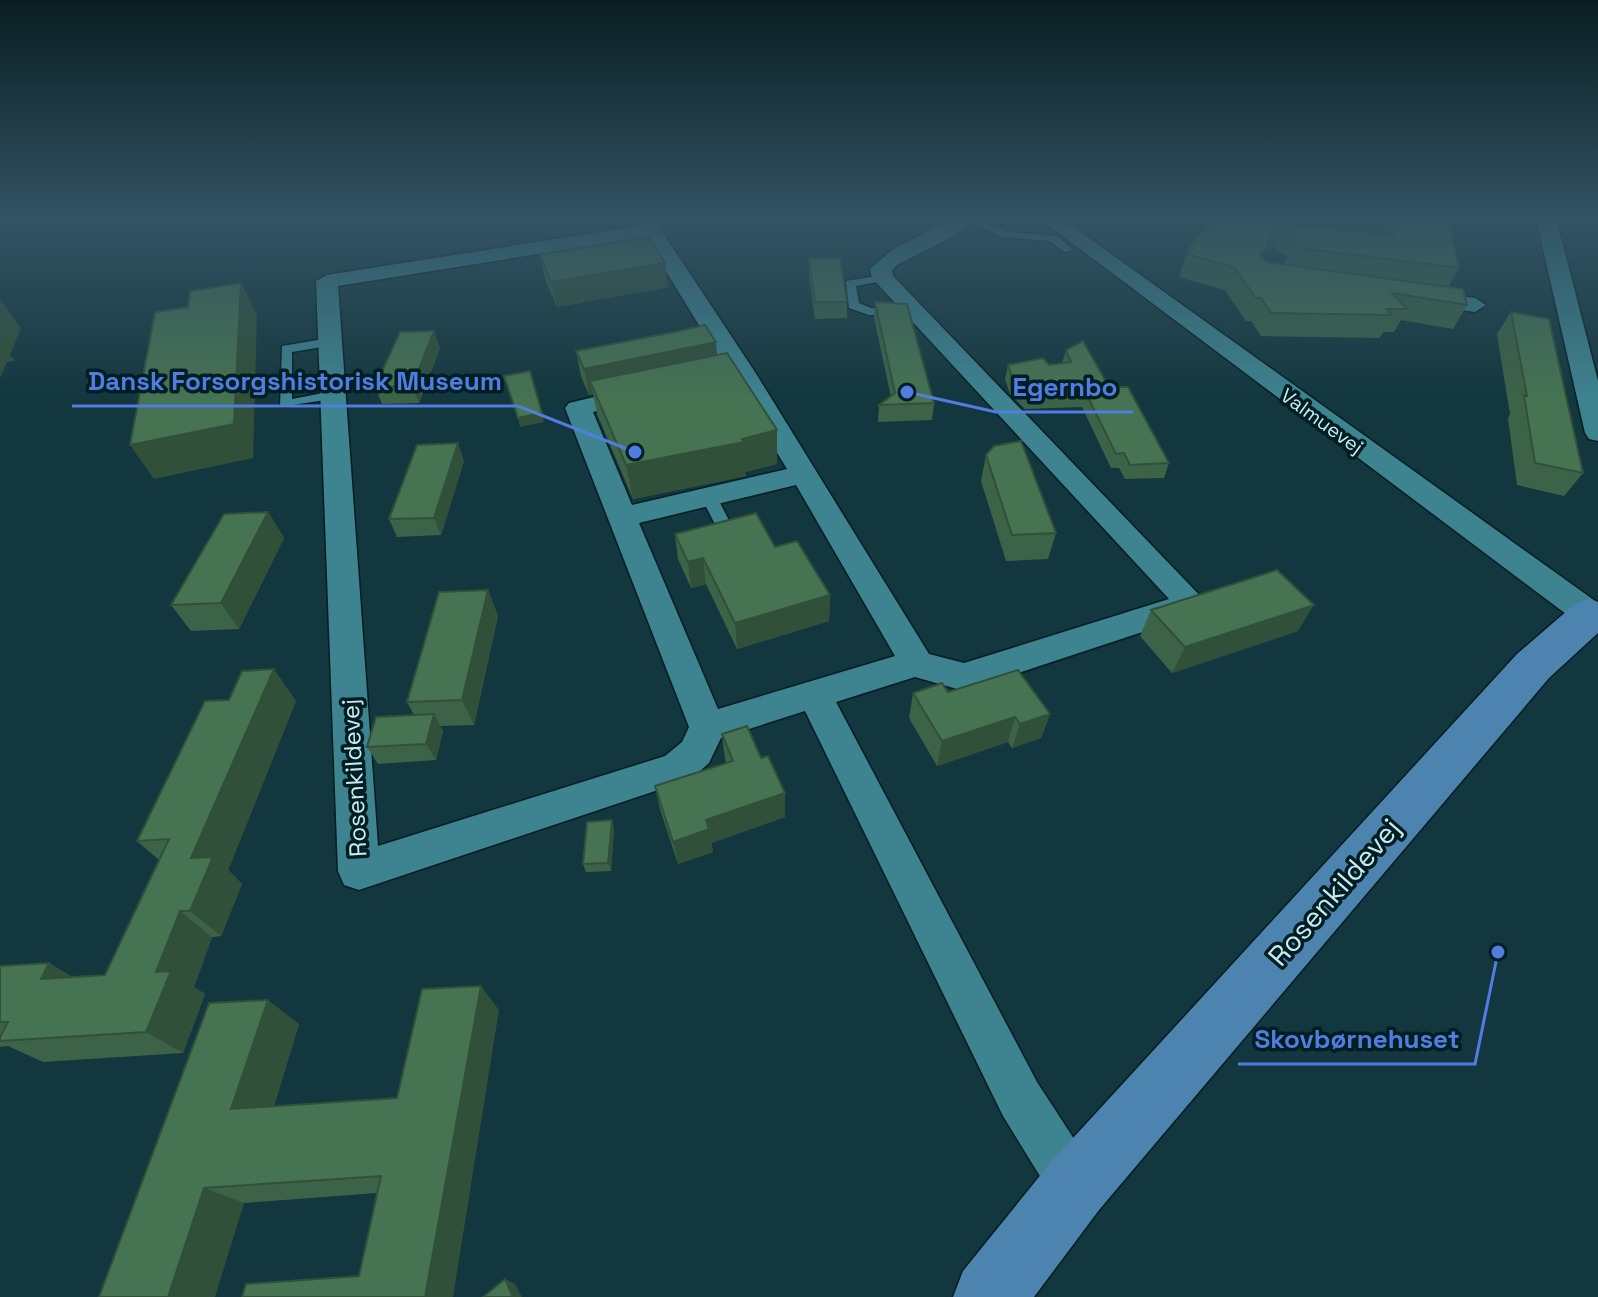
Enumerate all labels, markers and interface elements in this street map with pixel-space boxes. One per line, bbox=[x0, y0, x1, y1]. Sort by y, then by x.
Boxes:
callout: Dansk Forsorgshistorisk Museum bbox=[72, 356, 518, 406]
callout: Egernbo bbox=[996, 362, 1133, 412]
text: Dansk Forsorgshistorisk Museum bbox=[88, 364, 502, 398]
text: Egernbo bbox=[1013, 370, 1117, 404]
street label: Valmuevej bbox=[1276, 382, 1368, 460]
street label: Rosenkildevej bbox=[334, 698, 374, 858]
street label: Rosenkildevej bbox=[1260, 811, 1408, 973]
callout: Skovbørnehuset bbox=[1238, 1014, 1475, 1064]
text: Skovbørnehuset bbox=[1254, 1022, 1460, 1056]

